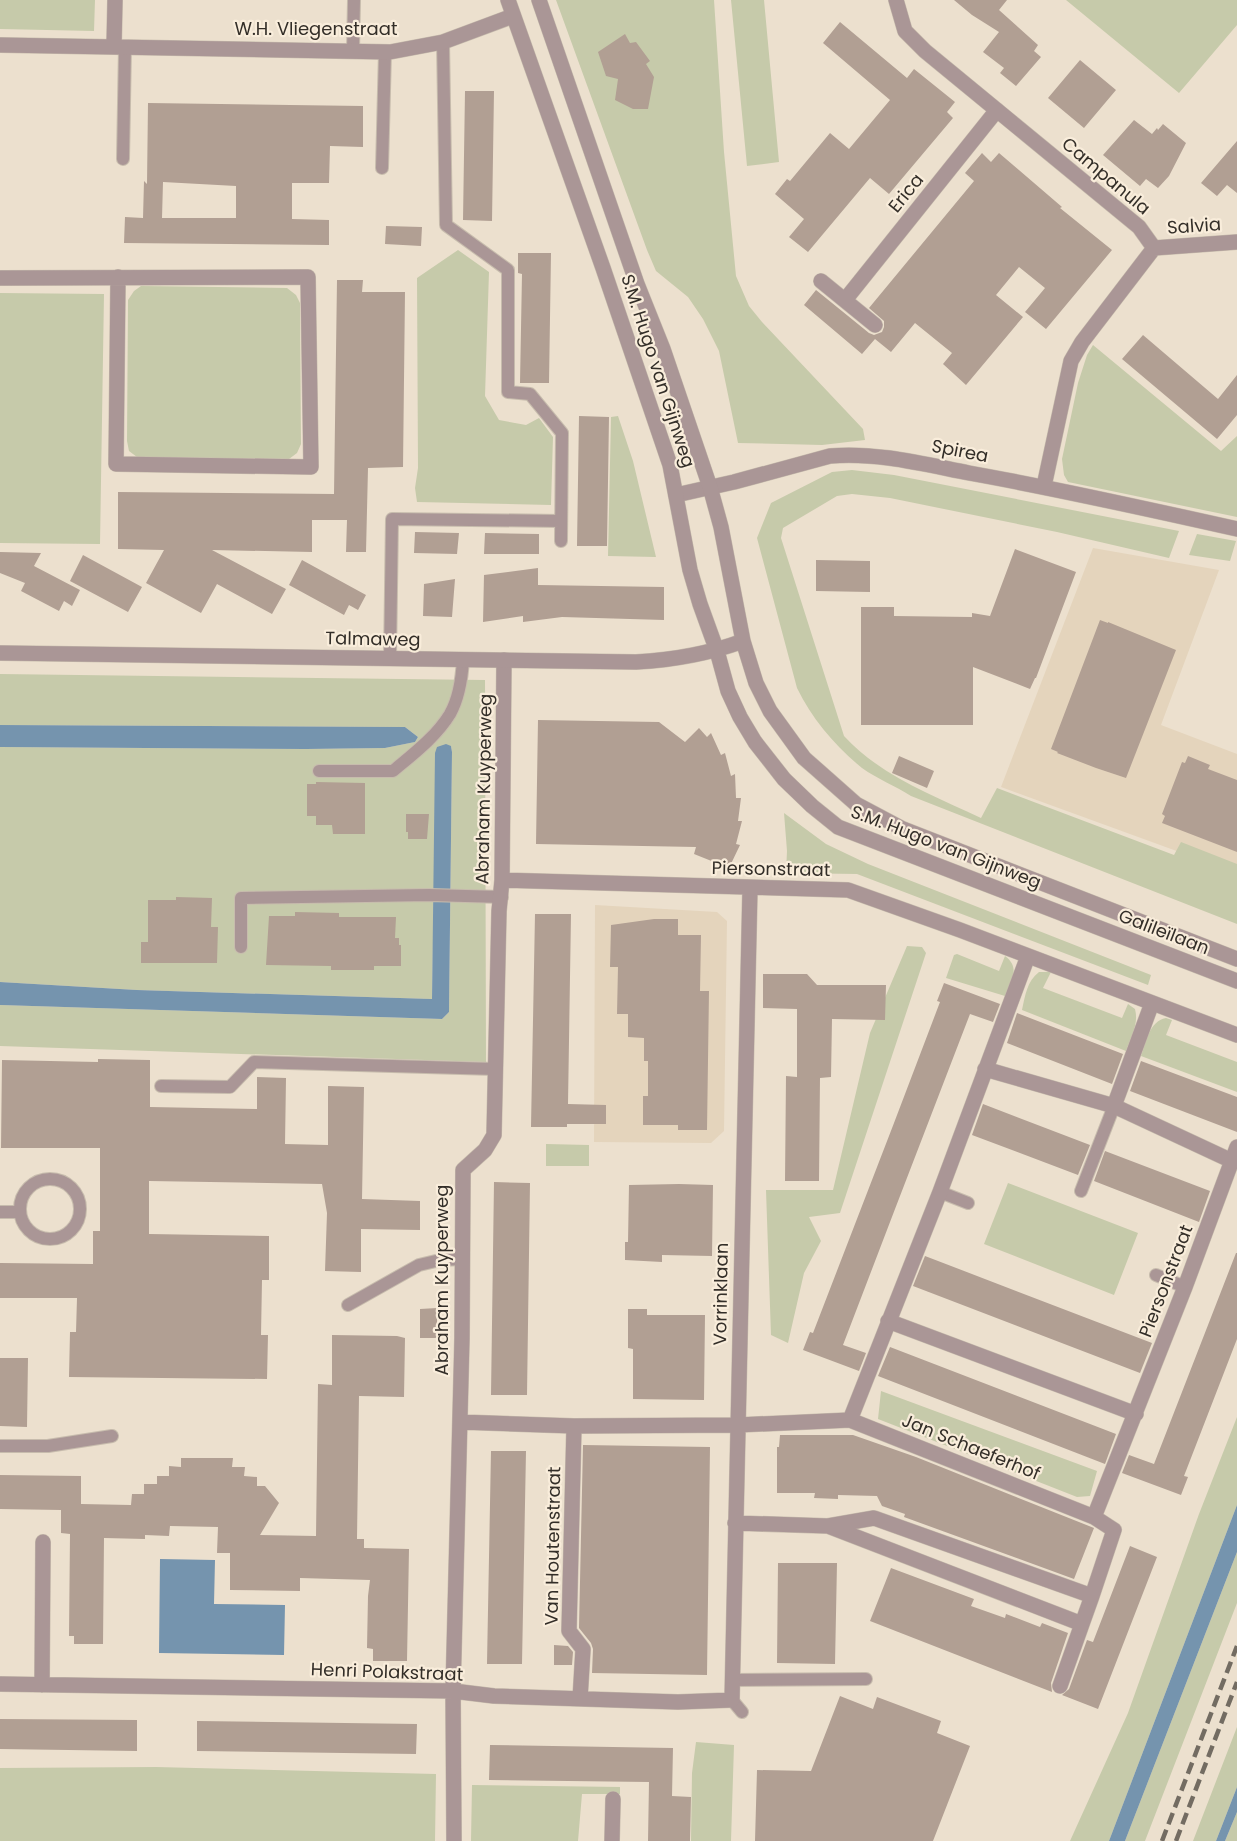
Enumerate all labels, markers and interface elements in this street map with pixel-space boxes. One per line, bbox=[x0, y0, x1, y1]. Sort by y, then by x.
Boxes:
street label: W.H. Vliegenstraat bbox=[235, 16, 397, 41]
street label: Campanula bbox=[1057, 131, 1156, 220]
street label: Erica bbox=[882, 168, 929, 217]
street label: Salvia bbox=[1166, 211, 1222, 240]
street label: S.M. Hugo van Gijnweg bbox=[615, 271, 702, 471]
street label: Spirea bbox=[930, 433, 991, 468]
street label: Talmaweg bbox=[325, 625, 421, 652]
street label: Abraham Kuyperweg bbox=[469, 693, 498, 885]
street label: S.M. Hugo van Gijnweg bbox=[847, 799, 1045, 894]
street label: Piersonstraat bbox=[711, 855, 831, 882]
street label: Galileïlaan bbox=[1115, 903, 1213, 960]
street label: Abraham Kuyperweg bbox=[429, 1185, 454, 1375]
street label: Piersonstraat bbox=[1133, 1221, 1198, 1341]
street label: Vorrinklaan bbox=[707, 1242, 734, 1346]
street label: Jan Schaeferhof bbox=[898, 1407, 1044, 1486]
street label: Van Houtenstraat bbox=[539, 1466, 566, 1626]
street label: Henri Polakstraat bbox=[310, 1656, 464, 1687]

